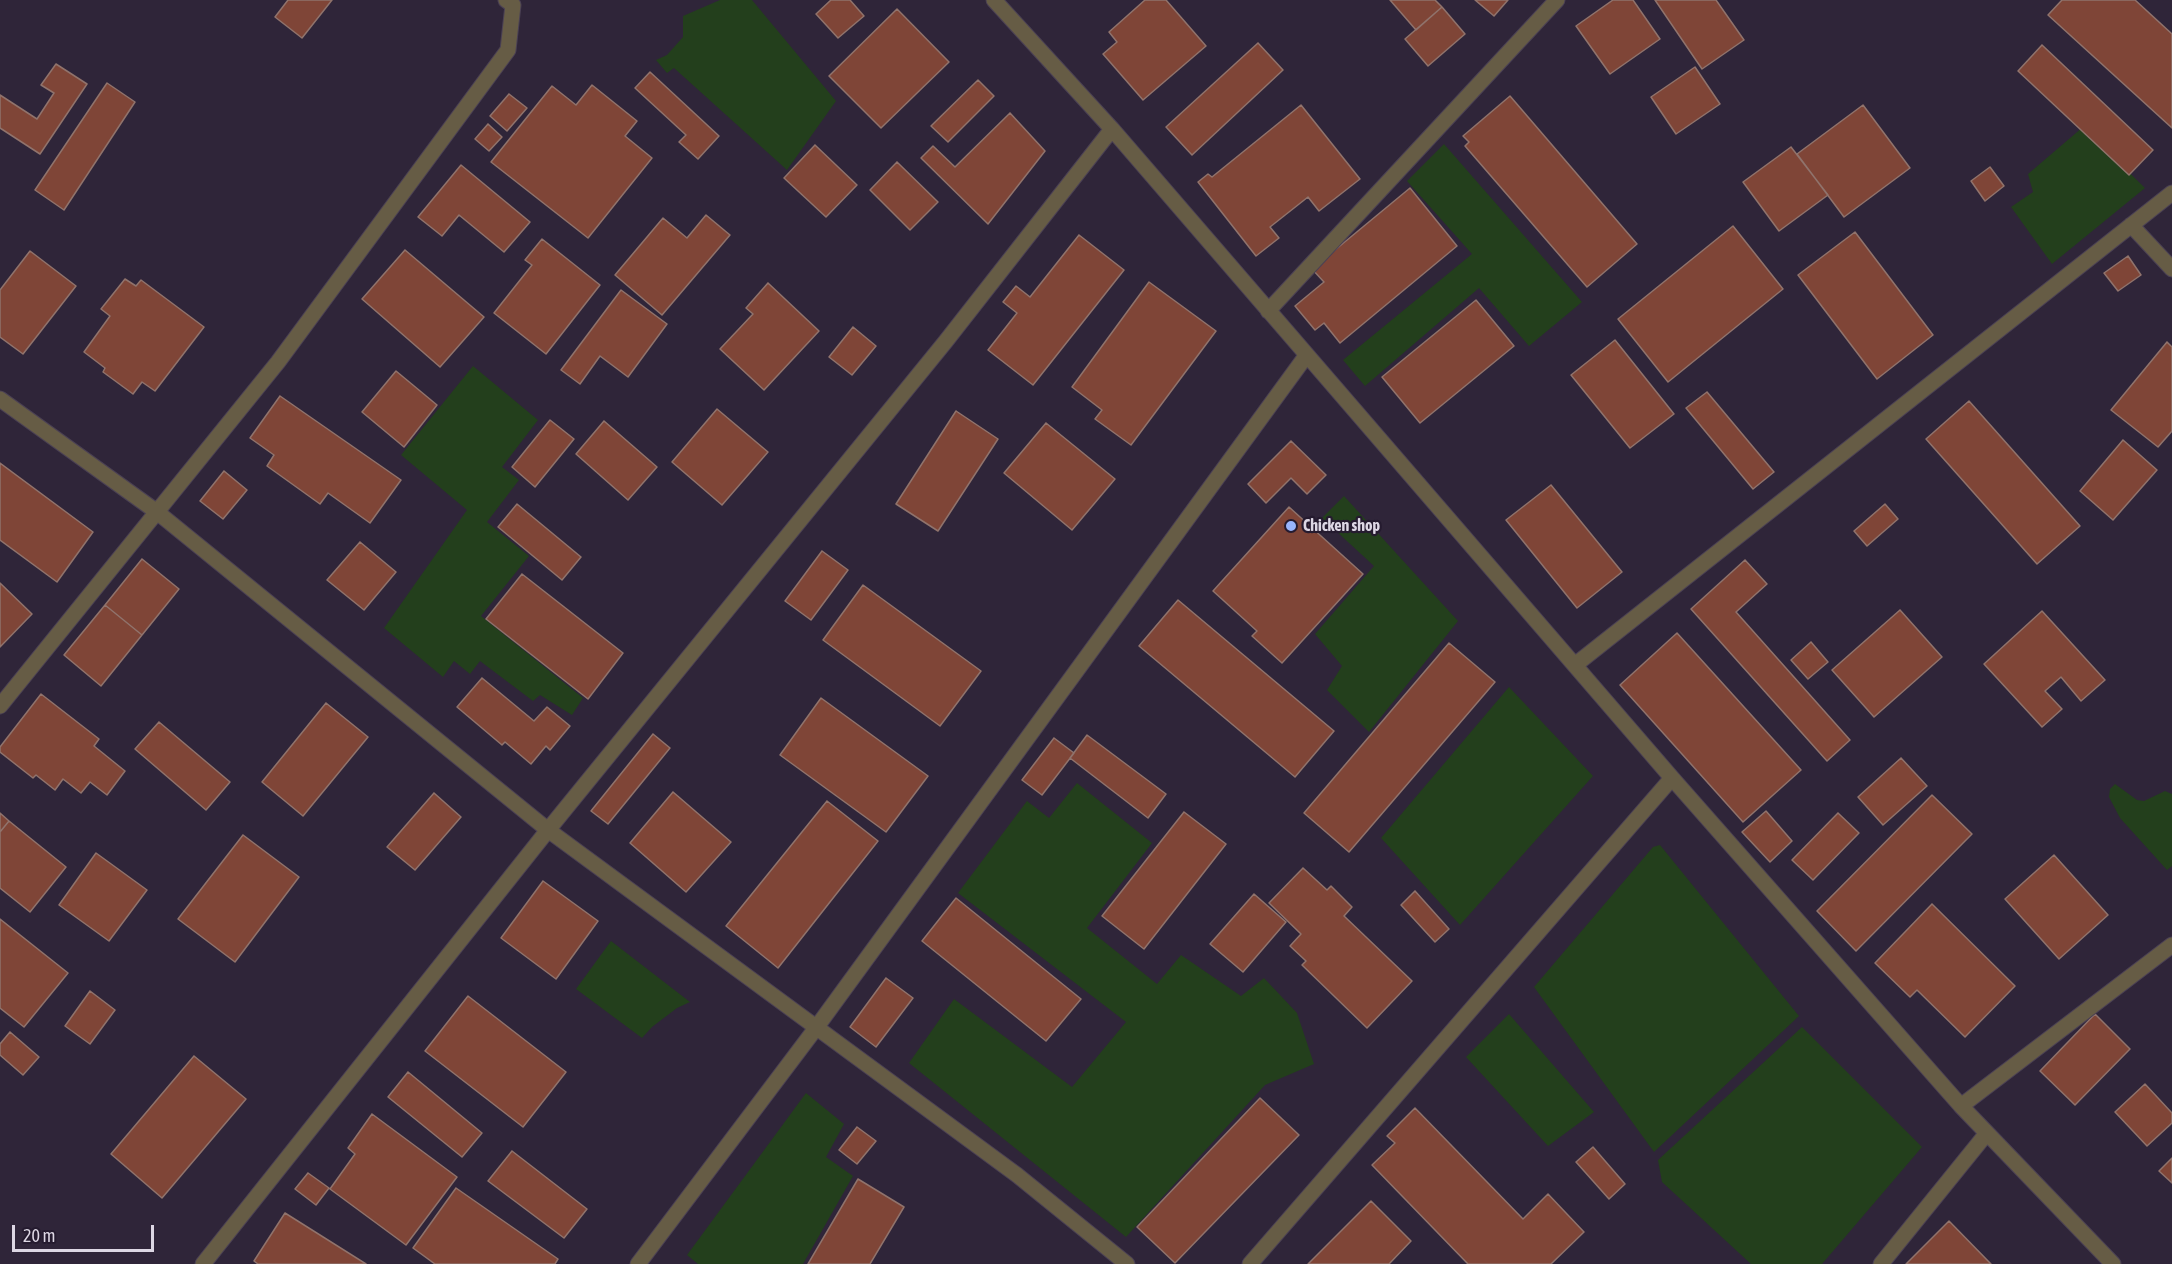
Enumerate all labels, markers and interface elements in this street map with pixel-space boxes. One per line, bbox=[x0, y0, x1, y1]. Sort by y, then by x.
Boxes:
place label: Chicken shop bbox=[1303, 516, 1380, 536]
marker: Chicken shop bbox=[1284, 519, 1298, 533]
scale bar bbox=[15, 1213, 158, 1251]
text: 20 m bbox=[23, 1225, 55, 1246]

